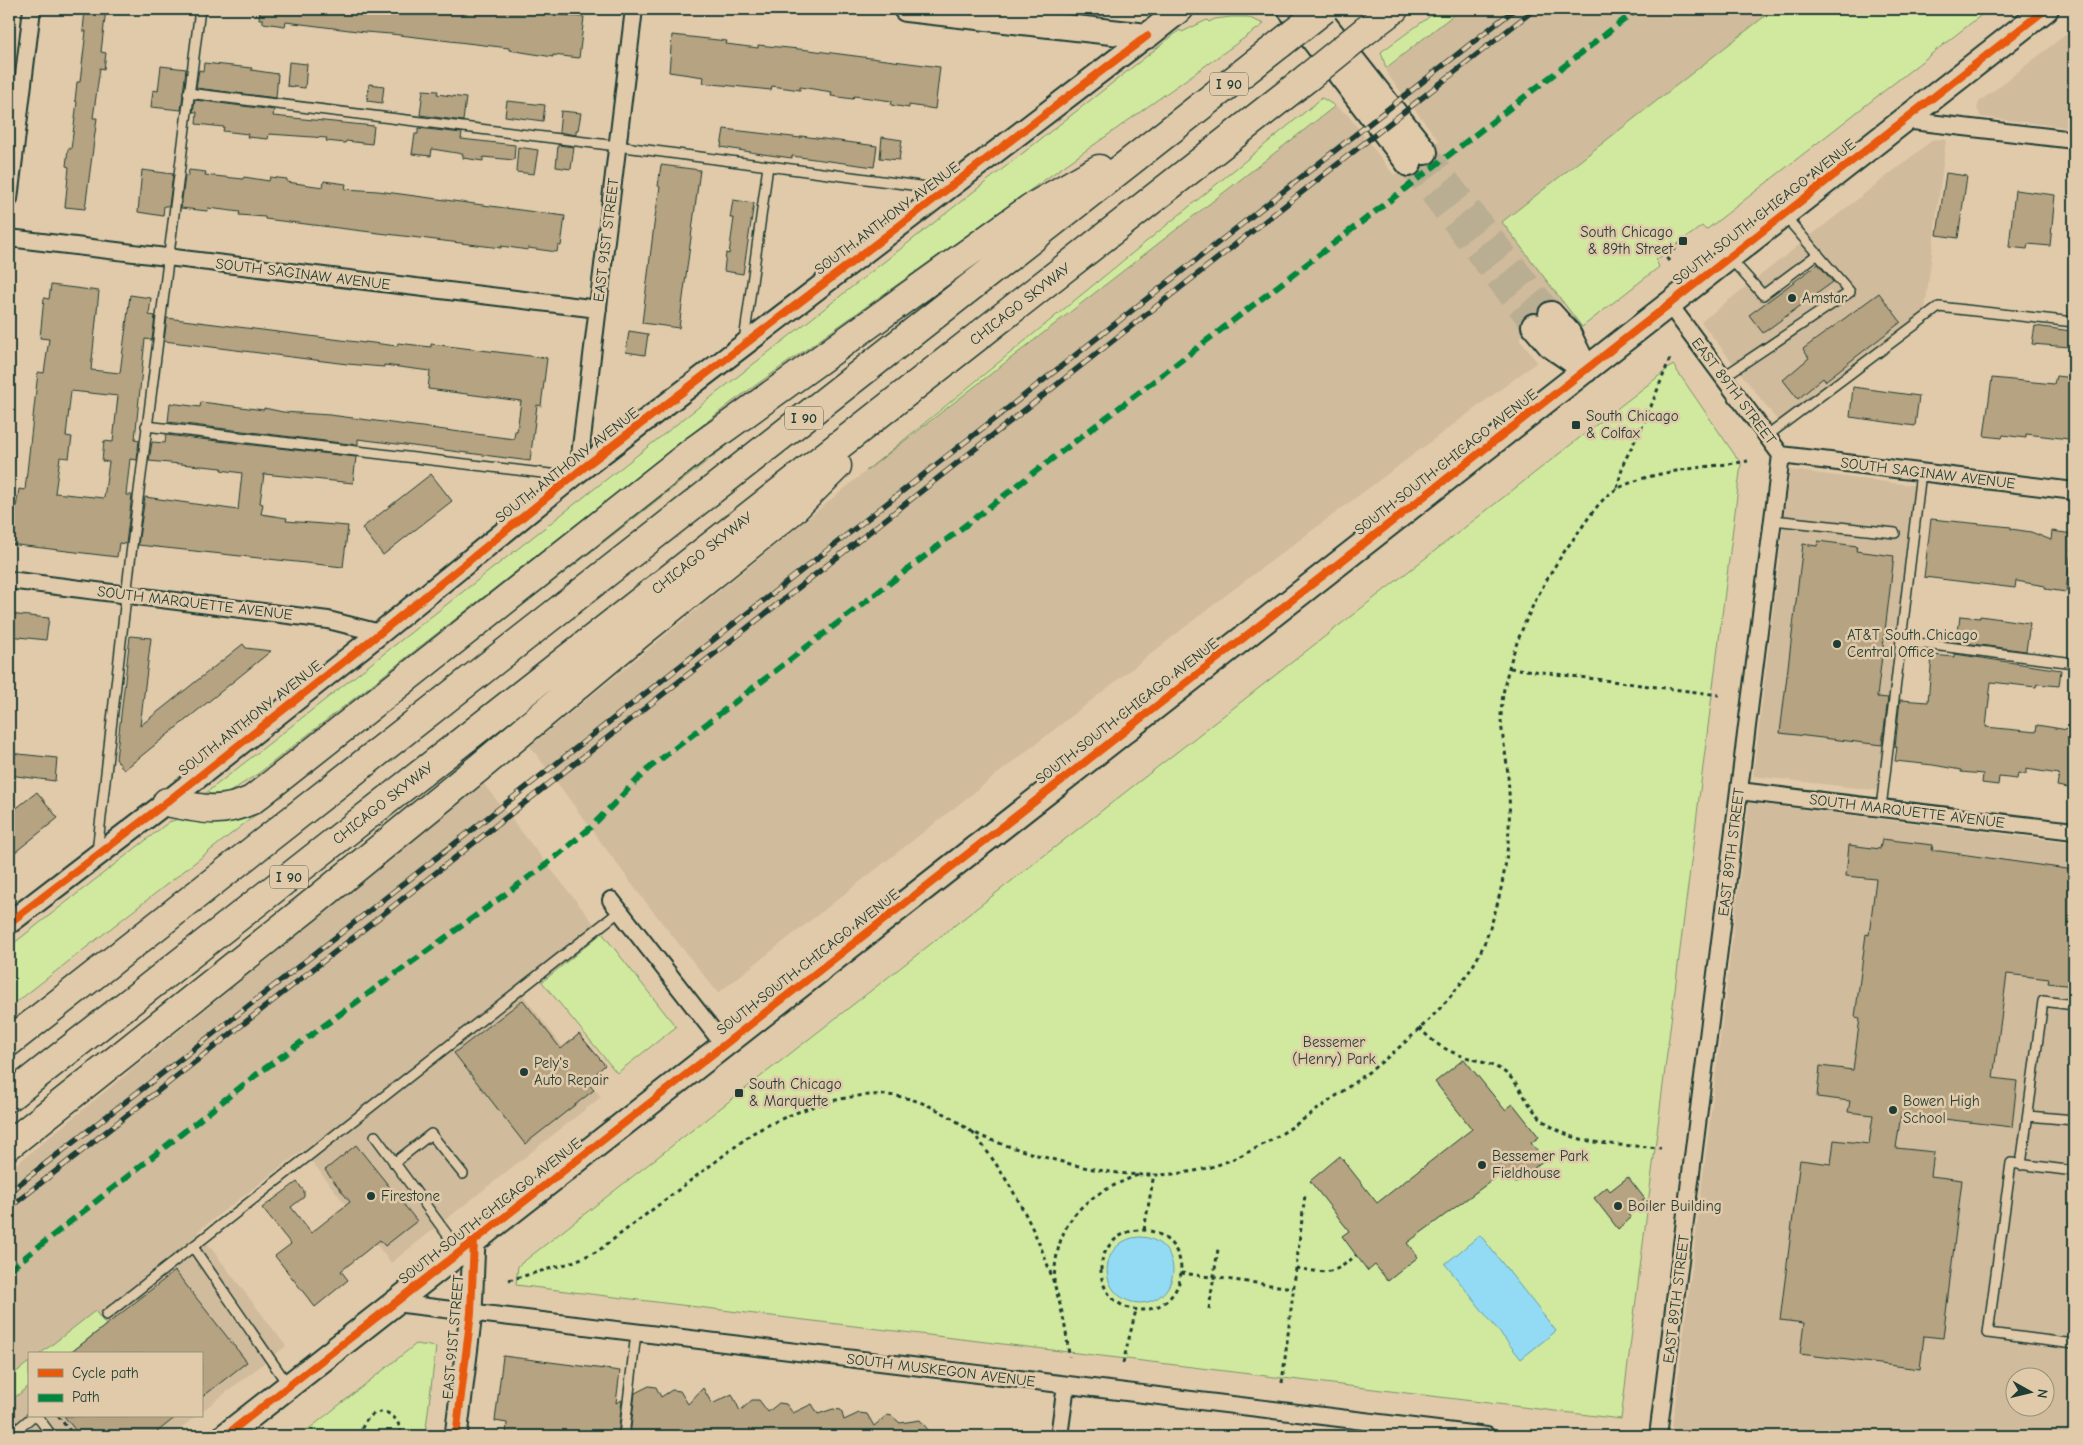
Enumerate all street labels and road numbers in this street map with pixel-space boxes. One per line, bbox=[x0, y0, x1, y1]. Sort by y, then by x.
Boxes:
road number: I 90 bbox=[1210, 72, 1248, 96]
street label: SOUTH SOUTH CHICAGO AVENUE bbox=[1669, 135, 1859, 289]
street label: SOUTH ANTHONY AVENUE bbox=[811, 158, 963, 278]
street label: EAST 91ST STREET bbox=[589, 177, 623, 303]
street label: SOUTH SAGINAW AVENUE bbox=[215, 254, 391, 294]
street label: CHICAGO SKYWAY bbox=[966, 259, 1074, 349]
street label: EAST 89TH STREET bbox=[1688, 334, 1780, 448]
street label: SOUTH SOUTH CHICAGO AVENUE bbox=[1351, 385, 1541, 539]
street label: SOUTH ANTHONY AVENUE bbox=[492, 403, 642, 527]
road number: I 90 bbox=[785, 406, 823, 429]
street label: SOUTH SAGINAW AVENUE bbox=[1840, 453, 2016, 493]
street label: CHICAGO SKYWAY bbox=[648, 508, 756, 598]
street label: SOUTH MARQUETTE AVENUE bbox=[96, 582, 294, 624]
street label: SOUTH SOUTH CHICAGO AVENUE bbox=[1032, 634, 1222, 788]
street label: SOUTH ANTHONY AVENUE bbox=[175, 656, 325, 780]
street label: CHICAGO SKYWAY bbox=[329, 758, 437, 848]
street label: EAST 89TH STREET bbox=[1714, 787, 1748, 917]
street label: SOUTH MARQUETTE AVENUE bbox=[1808, 790, 2006, 832]
road number: I 90 bbox=[270, 866, 308, 889]
street label: SOUTH SOUTH CHICAGO AVENUE bbox=[713, 885, 903, 1039]
street label: SOUTH SOUTH CHICAGO AVENUE bbox=[395, 1134, 585, 1288]
street label: EAST 89TH STREET bbox=[1659, 1234, 1693, 1364]
street label: EAST 91ST STREET bbox=[439, 1274, 467, 1400]
street label: SOUTH MUSKEGON AVENUE bbox=[846, 1349, 1036, 1391]

